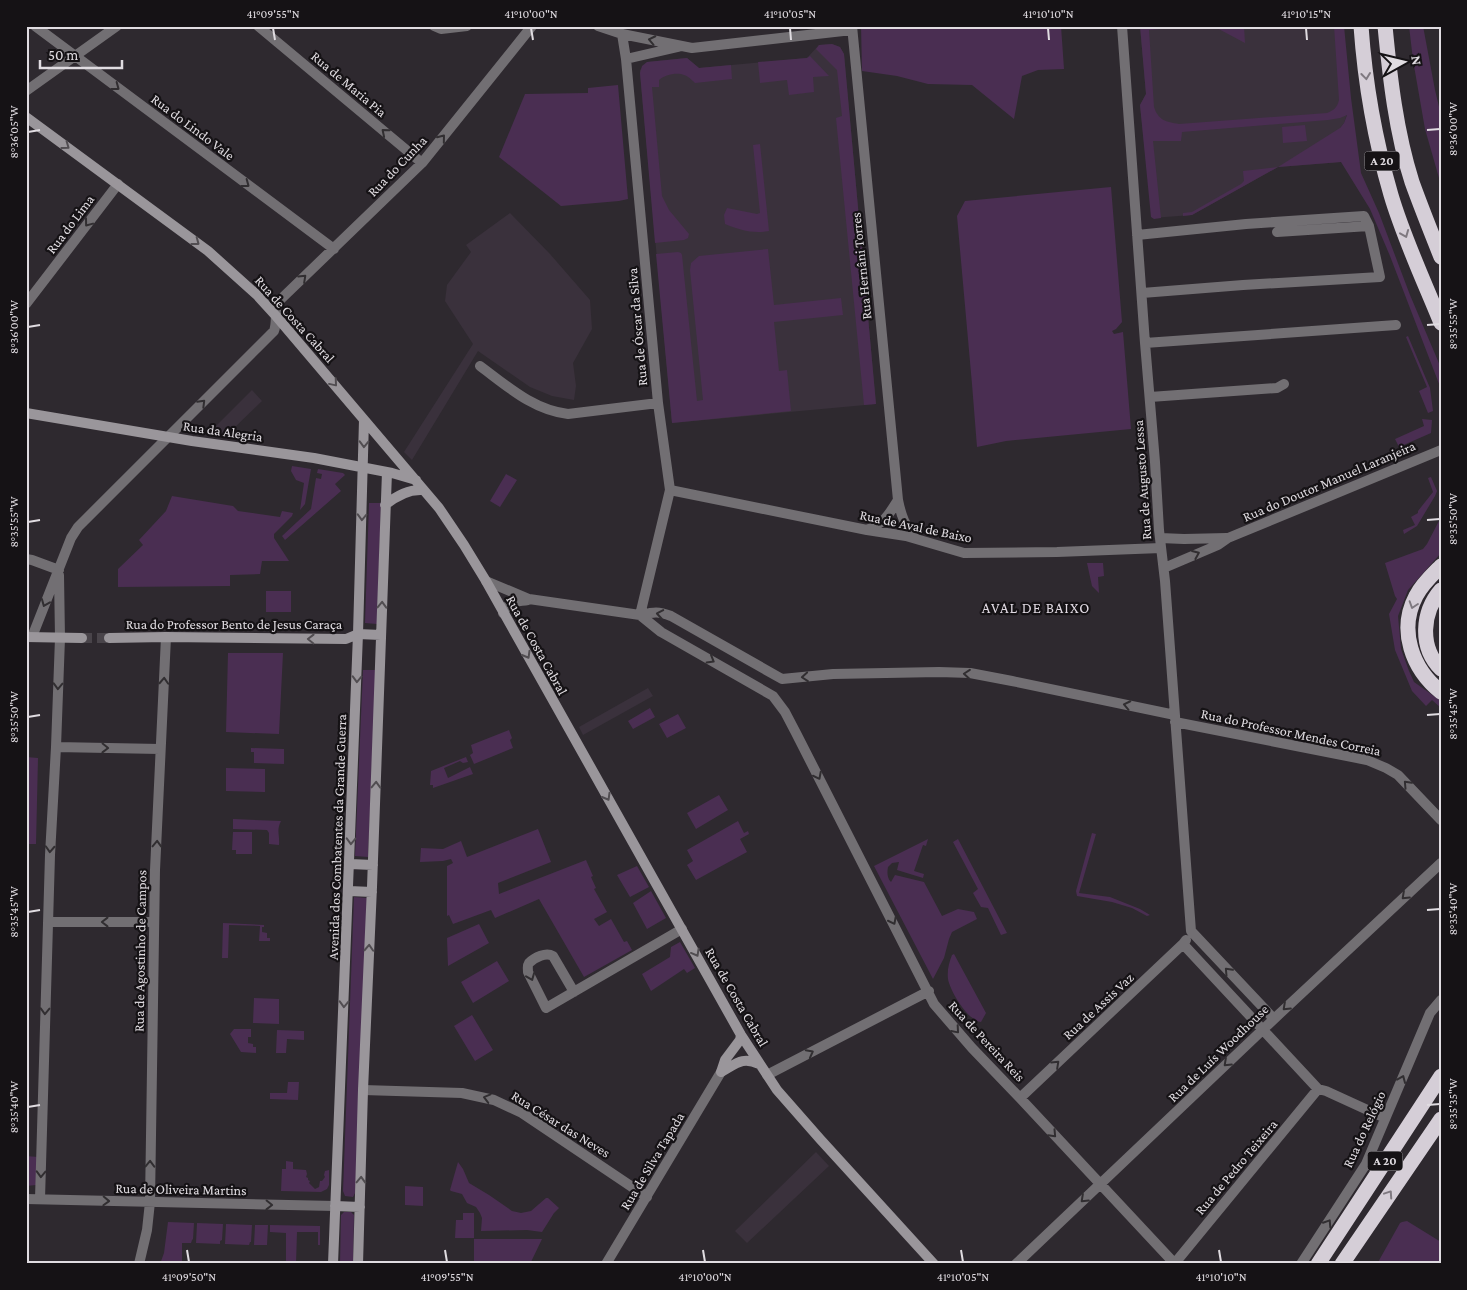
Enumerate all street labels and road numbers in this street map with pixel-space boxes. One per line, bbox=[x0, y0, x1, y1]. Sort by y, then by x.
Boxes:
street label: Rua de Maria Pia bbox=[308, 48, 390, 120]
street label: Rua do Lindo Vale bbox=[148, 91, 238, 163]
street label: Rua do Cunha bbox=[364, 132, 430, 200]
road number: A 20 bbox=[1364, 152, 1400, 170]
street label: Rua do Lima bbox=[43, 191, 98, 257]
street label: Rua Hernâni Torres bbox=[847, 212, 875, 320]
street label: Rua de Óscar da Silva bbox=[624, 267, 650, 387]
street label: Rua de Costa Cabral bbox=[252, 272, 338, 366]
street label: Rua da Alegria bbox=[182, 417, 264, 445]
street label: Rua de Augusto Lessa bbox=[1130, 419, 1154, 540]
street label: Rua do Doutor Manuel Laranjeira bbox=[1240, 437, 1419, 526]
street label: Rua de Aval de Baixo bbox=[858, 506, 974, 546]
street label: Rua de Costa Cabral bbox=[503, 592, 571, 698]
street label: Rua do Professor Bento de Jesus Caraça bbox=[126, 616, 343, 632]
street label: Rua do Professor Mendes Correia bbox=[1200, 705, 1383, 759]
street label: Avenida dos Combatentes da Grande Guerra bbox=[325, 713, 349, 960]
street label: Rua de Agostinho de Campos bbox=[131, 870, 149, 1032]
street label: Rua de Costa Cabral bbox=[702, 945, 772, 1049]
street label: Rua de Assis Vaz bbox=[1059, 969, 1137, 1043]
street label: Rua de Pereira Reis bbox=[946, 997, 1028, 1085]
street label: Rua de Luís Woodhouse bbox=[1164, 1001, 1272, 1105]
street label: Rua César das Neves bbox=[509, 1087, 613, 1161]
street label: Rua do Relógio bbox=[1339, 1088, 1389, 1170]
street label: Rua de Silva Tapada bbox=[617, 1109, 688, 1213]
street label: Rua de Pedro Teixeira bbox=[1192, 1116, 1281, 1218]
road number: A 20 bbox=[1368, 1152, 1402, 1170]
street label: Rua de Oliveira Martins bbox=[115, 1180, 247, 1198]

